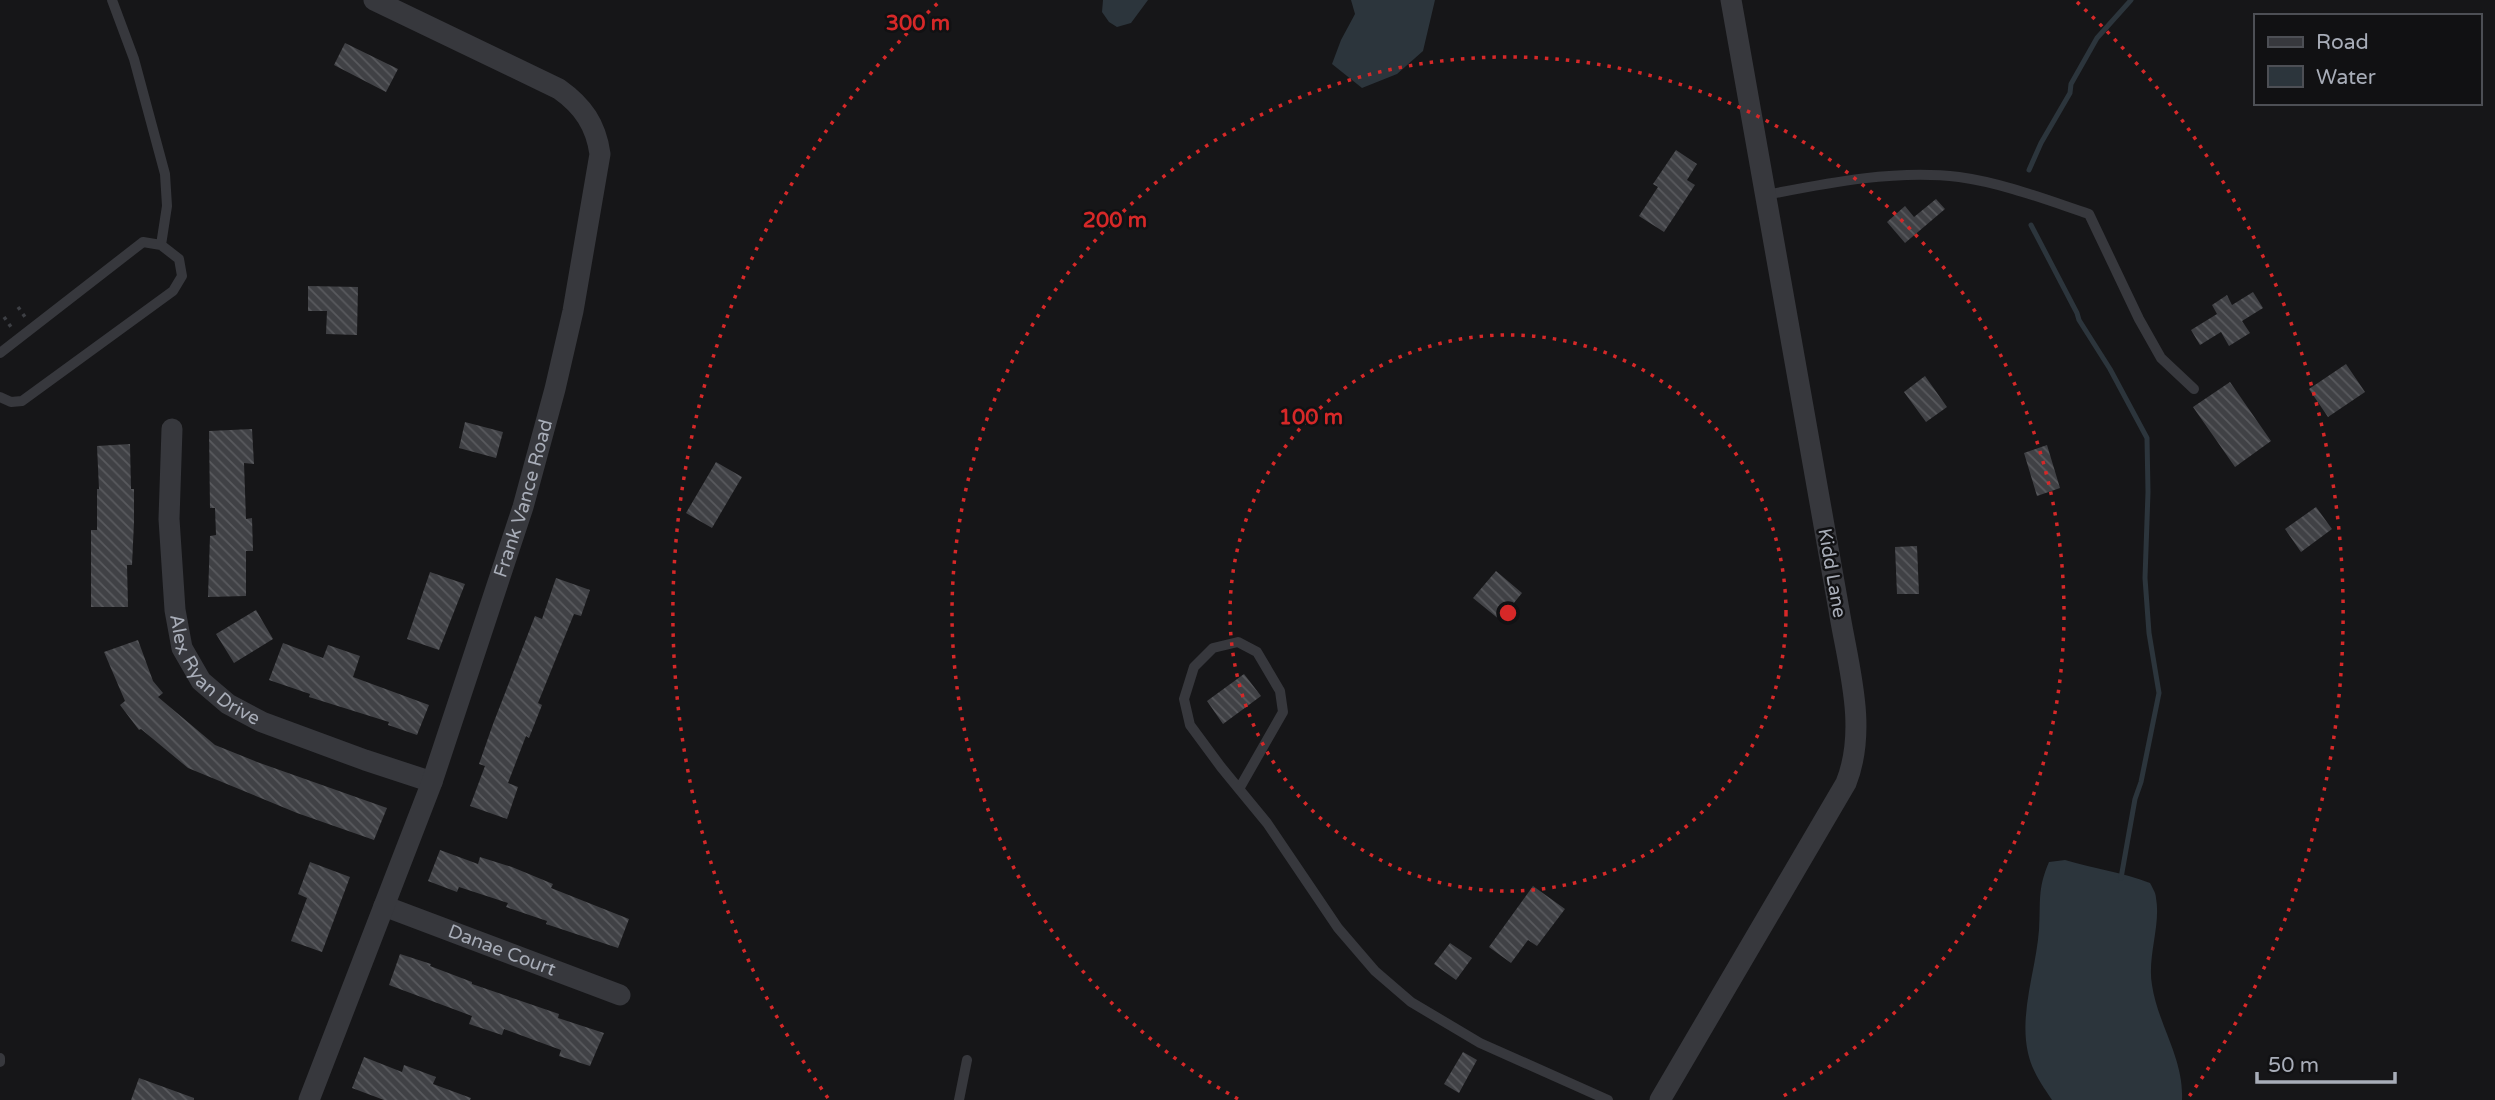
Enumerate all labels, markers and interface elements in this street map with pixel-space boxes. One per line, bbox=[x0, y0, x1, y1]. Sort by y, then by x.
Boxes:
text: 300 m bbox=[886, 11, 950, 36]
legend bbox=[2254, 14, 2481, 105]
text: Road bbox=[2316, 30, 2369, 55]
text: Water bbox=[2316, 65, 2376, 90]
text: 200 m bbox=[1083, 208, 1147, 233]
text: 100 m bbox=[1279, 405, 1343, 430]
street label: Frank Vance Road bbox=[489, 417, 557, 580]
street label: Kidd Lane bbox=[1813, 527, 1851, 619]
centre of rings bbox=[1496, 601, 1520, 625]
street label: Alex Ryan Drive bbox=[165, 613, 264, 730]
street label: Danae Court bbox=[445, 920, 559, 981]
scale bar bbox=[2257, 1040, 2395, 1084]
text: 50 m bbox=[2268, 1053, 2319, 1078]

